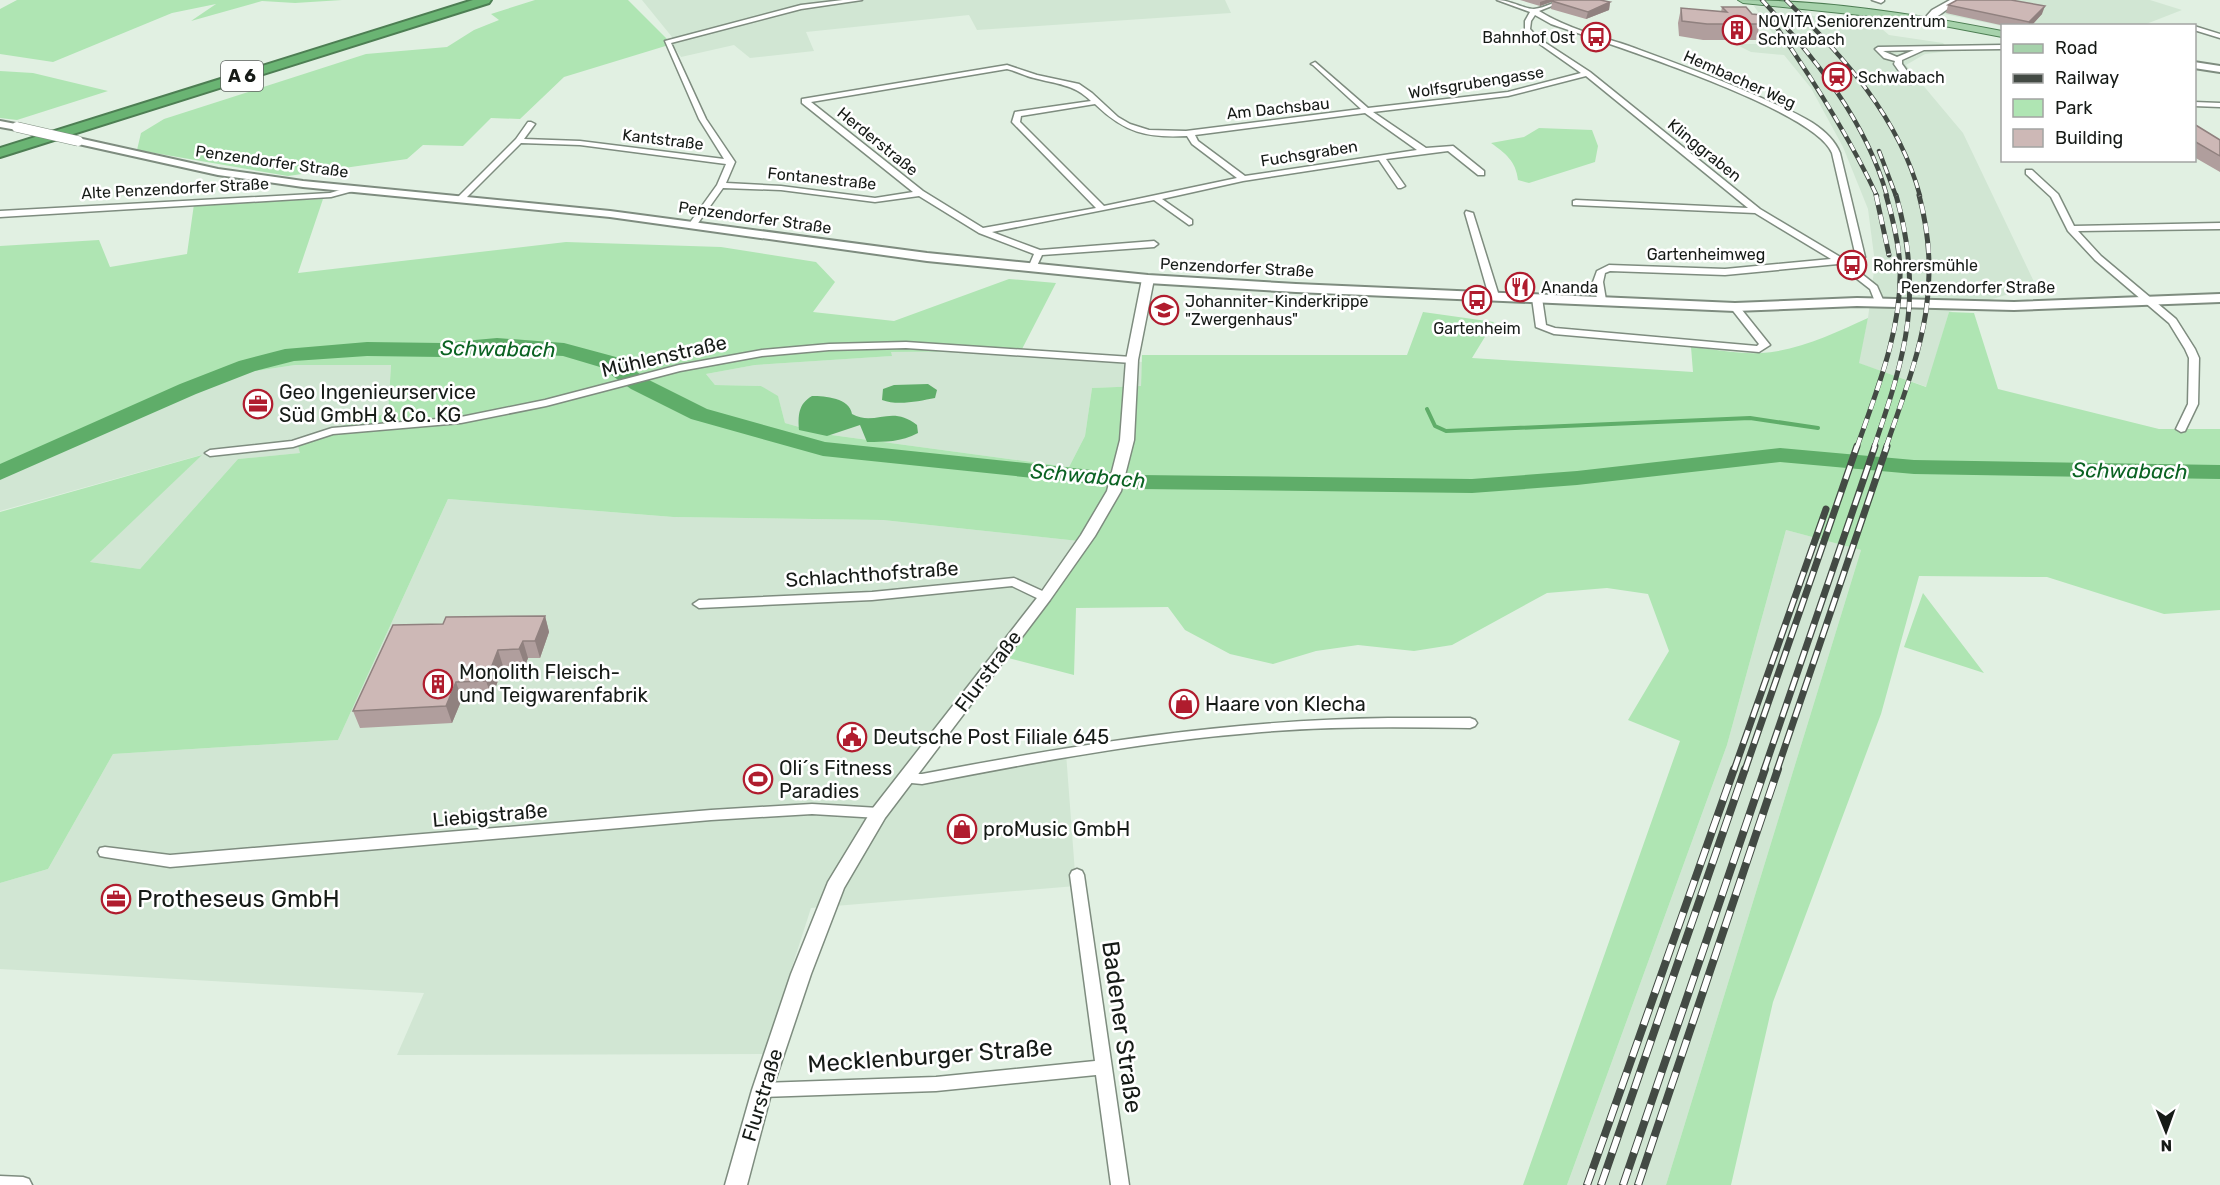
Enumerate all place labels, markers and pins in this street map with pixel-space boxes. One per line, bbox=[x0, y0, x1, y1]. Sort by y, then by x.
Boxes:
place label: NOVITA Seniorenzentrum Schwabach bbox=[1758, 12, 1946, 49]
building icon: NOVITA Seniorenzentrum Schwabach bbox=[1721, 14, 1753, 46]
bus stop icon: Bahnhof Ost bbox=[1580, 21, 1612, 53]
place label: Bahnhof Ost bbox=[1482, 28, 1575, 47]
station icon: Schwabach bbox=[1821, 61, 1853, 93]
place label: Schwabach bbox=[1858, 68, 1945, 87]
bus stop icon: Rohrersmühle bbox=[1836, 249, 1868, 281]
place label: Rohrersmühle bbox=[1873, 256, 1978, 275]
restaurant icon: Ananda bbox=[1504, 271, 1536, 303]
place label: Ananda bbox=[1541, 278, 1598, 297]
bus stop icon: Gartenheim bbox=[1461, 284, 1493, 316]
place label: Johanniter-Kinderkrippe "Zwergenhaus" bbox=[1185, 292, 1368, 329]
school or university icon: Johanniter-Kinderkrippe "Zwergenhaus" bbox=[1148, 294, 1180, 326]
place label: Gartenheim bbox=[1433, 319, 1521, 338]
place label: Geo Ingenieurservice Süd GmbH & Co. KG bbox=[279, 380, 476, 427]
office icon: Geo Ingenieurservice Süd GmbH & Co. KG bbox=[242, 388, 274, 420]
place label: Monolith Fleisch- und Teigwarenfabrik bbox=[459, 660, 648, 707]
building icon: Monolith Fleisch- und Teigwarenfabrik bbox=[422, 668, 454, 700]
shop icon: Haare von Klecha bbox=[1168, 688, 1200, 720]
place label: Haare von Klecha bbox=[1205, 692, 1366, 716]
public building icon: Deutsche Post Filiale 645 bbox=[836, 721, 868, 753]
place label: Deutsche Post Filiale 645 bbox=[873, 725, 1109, 749]
place label: Oli´s Fitness Paradies bbox=[779, 756, 892, 803]
sports icon: Oli´s Fitness Paradies bbox=[742, 763, 774, 795]
shop icon: proMusic GmbH bbox=[946, 813, 978, 845]
place label: proMusic GmbH bbox=[983, 817, 1130, 841]
office icon: Protheseus GmbH bbox=[100, 883, 132, 915]
place label: Protheseus GmbH bbox=[137, 885, 340, 913]

